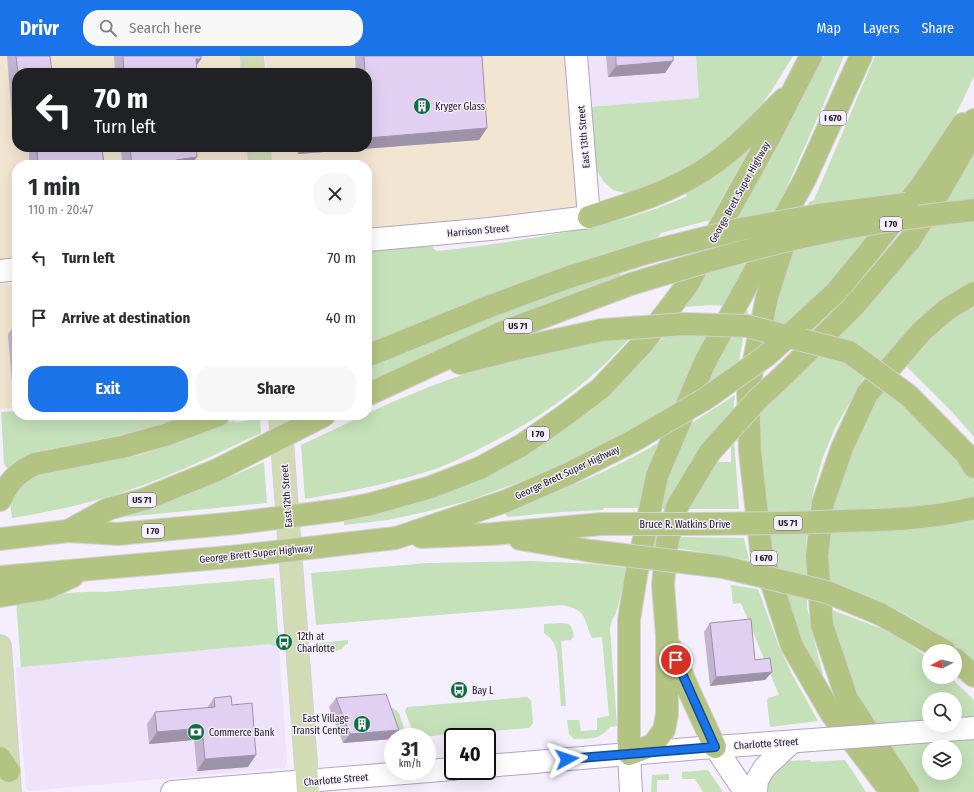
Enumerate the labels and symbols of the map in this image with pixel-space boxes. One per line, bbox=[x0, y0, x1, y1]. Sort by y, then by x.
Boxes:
building icon: Kryger Glass bbox=[412, 96, 432, 116]
place label: Kryger Glass bbox=[435, 101, 485, 113]
street label: East 13th Street bbox=[575, 104, 593, 169]
road number: I 670 bbox=[820, 111, 846, 125]
street label: George Brett Super Highway bbox=[707, 139, 773, 245]
road number: I 70 bbox=[880, 217, 902, 231]
street label: Harrison Street bbox=[447, 222, 510, 240]
road number: US 71 bbox=[504, 319, 532, 333]
road number: I 70 bbox=[527, 427, 549, 441]
street label: George Brett Super Highway bbox=[513, 443, 622, 502]
street label: East 12th Street bbox=[279, 463, 295, 528]
road number: US 71 bbox=[128, 493, 156, 507]
road number: US 71 bbox=[774, 516, 802, 530]
street label: Bruce R. Watkins Drive bbox=[639, 519, 731, 531]
road number: I 70 bbox=[142, 524, 164, 538]
street label: George Brett Super Highway bbox=[199, 542, 314, 566]
road number: I 670 bbox=[751, 551, 777, 565]
place label: 12th at Charlotte bbox=[297, 631, 335, 655]
bus stop icon: 12th at Charlotte bbox=[274, 632, 294, 652]
pin bbox=[659, 643, 693, 677]
north arrow bbox=[922, 644, 962, 684]
bus stop icon: Bay L bbox=[449, 680, 469, 700]
place label: Bay L bbox=[472, 685, 494, 697]
place label: East Village Transit Center bbox=[292, 713, 350, 737]
building icon: East Village Transit Center bbox=[352, 714, 372, 734]
bank icon: Commerce Bank bbox=[186, 722, 206, 742]
place label: Commerce Bank bbox=[209, 727, 275, 739]
speed limit sign: 40 bbox=[444, 728, 496, 780]
street label: Charlotte Street bbox=[733, 736, 800, 752]
position arrow bbox=[546, 738, 588, 780]
street label: Charlotte Street bbox=[303, 771, 370, 789]

